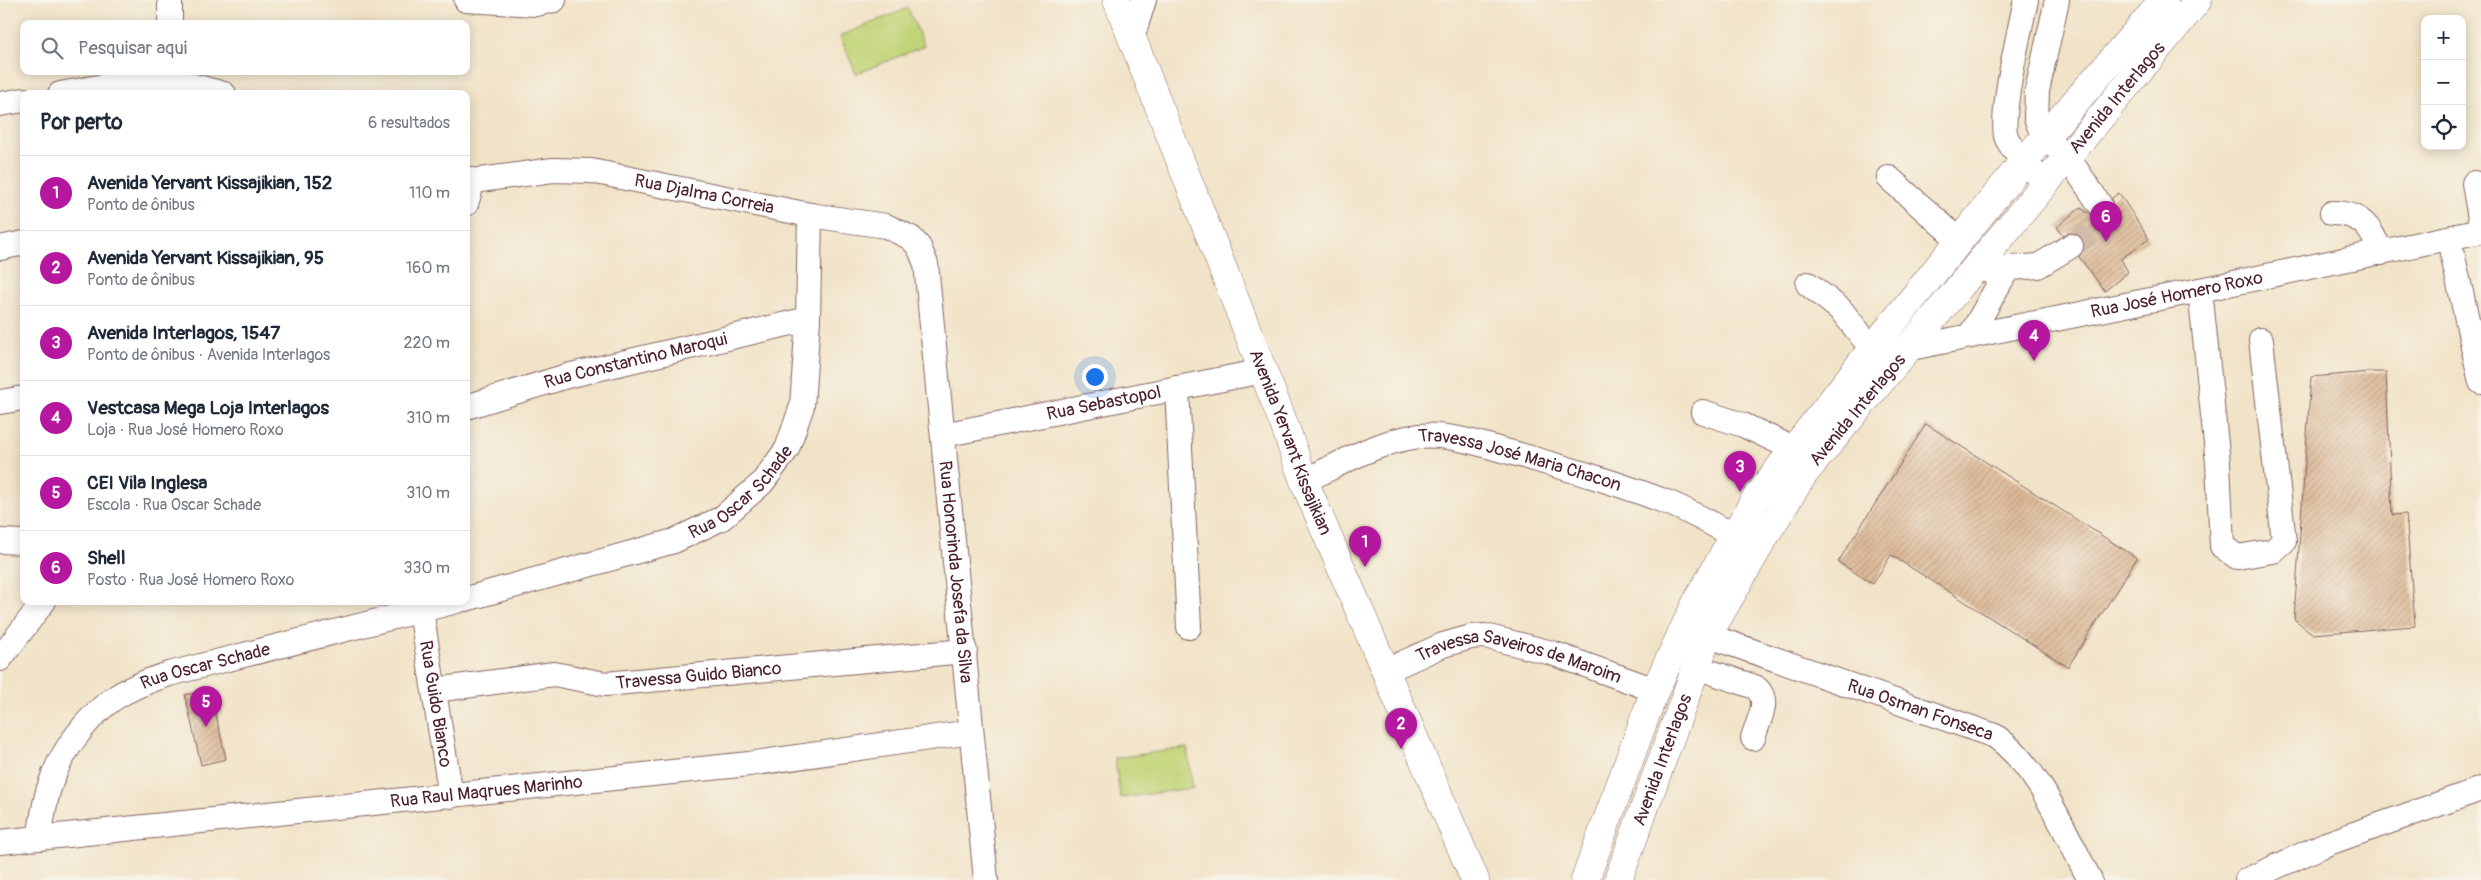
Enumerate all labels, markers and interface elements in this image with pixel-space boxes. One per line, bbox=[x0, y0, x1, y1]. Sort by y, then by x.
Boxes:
map controls bbox=[2421, 15, 2466, 150]
button: + bbox=[2421, 15, 2466, 60]
search box bbox=[20, 20, 470, 75]
icon: search bbox=[38, 34, 66, 62]
text: Pesquisar aqui bbox=[78, 36, 187, 60]
street label: Avenida Interlagos bbox=[2064, 37, 2170, 158]
button: − bbox=[2421, 60, 2466, 105]
button: locate bbox=[2421, 105, 2466, 150]
text: Por perto bbox=[40, 109, 122, 136]
text: 6 resultados bbox=[368, 113, 450, 133]
street label: Rua Djalma Correia bbox=[633, 169, 776, 219]
text: Avenida Yervant Kissajikian, 152 bbox=[87, 171, 332, 195]
text: 1 bbox=[53, 183, 59, 203]
text: 110 m bbox=[409, 183, 450, 203]
text: Ponto de ônibus bbox=[87, 195, 195, 215]
pin: 6 bbox=[2090, 201, 2122, 242]
text: Avenida Yervant Kissajikian, 95 bbox=[87, 246, 324, 270]
text: 2 bbox=[52, 258, 60, 278]
text: 160 m bbox=[406, 258, 450, 278]
street label: Rua José Homero Roxo bbox=[2089, 266, 2265, 323]
text: Ponto de ônibus bbox=[87, 270, 195, 290]
pin: 4 bbox=[2018, 320, 2050, 361]
text: Avenida Interlagos, 1547 bbox=[87, 321, 280, 345]
street label: Rua Constantino Maroqui bbox=[541, 327, 729, 394]
text: 3 bbox=[52, 333, 60, 353]
text: 220 m bbox=[404, 333, 450, 353]
text: Ponto de ônibus · Avenida Interlagos bbox=[87, 345, 330, 365]
street label: Avenida Yervant Kissajikian bbox=[1244, 346, 1337, 538]
street label: Avenida Interlagos bbox=[1804, 349, 1911, 470]
your location bbox=[1082, 364, 1108, 390]
street label: Rua Sebastopol bbox=[1045, 380, 1163, 425]
text: Vestcasa Mega Loja Interlagos bbox=[87, 396, 329, 420]
text: 4 bbox=[51, 408, 61, 428]
text: 310 m bbox=[406, 408, 450, 428]
text: Loja · Rua José Homero Roxo bbox=[87, 420, 284, 440]
street label: Travessa José Maria Chacon bbox=[1417, 424, 1624, 496]
street label: Rua Oscar Schade bbox=[685, 440, 798, 544]
pin: 3 bbox=[1724, 451, 1756, 492]
street label: Rua Honorinda Josefa da Silva bbox=[934, 460, 978, 684]
text: CEI Vila Inglesa bbox=[87, 471, 207, 495]
text: 5 bbox=[52, 483, 60, 503]
text: 310 m bbox=[406, 483, 450, 503]
text: Escola · Rua Oscar Schade bbox=[87, 495, 261, 515]
pin: 1 bbox=[1349, 526, 1381, 567]
text: Shell bbox=[87, 546, 125, 570]
text: 6 bbox=[51, 558, 61, 578]
text: 330 m bbox=[404, 558, 450, 578]
text: Posto · Rua José Homero Roxo bbox=[87, 570, 294, 590]
street label: Travessa Saveiros de Maroim bbox=[1412, 624, 1625, 689]
street label: Rua Oscar Schade bbox=[137, 637, 273, 695]
street label: Rua Guido Bianco bbox=[414, 639, 458, 769]
street label: Travessa Guido Bianco bbox=[615, 656, 783, 694]
street label: Rua Osman Fonseca bbox=[1844, 674, 1996, 746]
pin: 5 bbox=[190, 686, 222, 727]
street label: Avenida Interlagos bbox=[1627, 691, 1697, 829]
pin: 2 bbox=[1385, 708, 1417, 749]
street label: Rua Raul Maqrues Marinho bbox=[389, 770, 584, 813]

